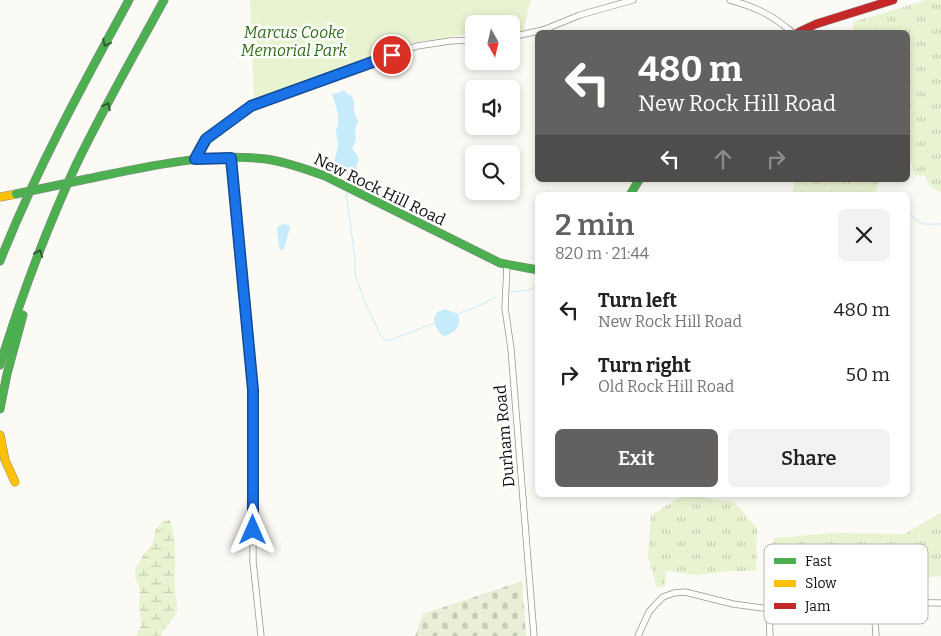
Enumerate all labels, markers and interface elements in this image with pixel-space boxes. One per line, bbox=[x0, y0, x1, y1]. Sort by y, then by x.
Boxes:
north arrow bbox=[465, 15, 520, 70]
map controls bbox=[465, 15, 520, 200]
park label: Marcus Cooke Memorial Park bbox=[241, 23, 347, 60]
pin bbox=[371, 34, 413, 76]
one-way arrow bbox=[102, 38, 112, 47]
icon: arrive bbox=[378, 41, 406, 69]
text: 480 m bbox=[638, 48, 742, 90]
icon: left bbox=[555, 50, 620, 115]
button: sound bbox=[465, 80, 520, 135]
text: New Rock Hill Road bbox=[638, 90, 836, 117]
one-way arrow bbox=[101, 102, 111, 111]
button: search bbox=[465, 145, 520, 200]
icon: left bbox=[656, 145, 684, 173]
icon: ahead bbox=[709, 145, 737, 173]
icon: right bbox=[762, 145, 790, 173]
street label: New Rock Hill Road bbox=[311, 149, 449, 230]
text: 2 min bbox=[555, 207, 634, 243]
button: close bbox=[838, 209, 890, 261]
text: 820 m · 21:44 bbox=[555, 244, 649, 263]
one-way arrow bbox=[32, 249, 43, 258]
text: Turn left bbox=[598, 289, 677, 312]
icon: left bbox=[555, 296, 583, 324]
text: 480 m bbox=[833, 298, 890, 321]
text: New Rock Hill Road bbox=[598, 312, 742, 331]
text: Turn right bbox=[598, 354, 691, 377]
icon: right bbox=[555, 361, 583, 389]
text: 50 m bbox=[846, 363, 890, 386]
text: Old Rock Hill Road bbox=[598, 377, 734, 396]
street label: Durham Road bbox=[491, 383, 518, 488]
button: Exit bbox=[555, 429, 718, 487]
button: Share bbox=[728, 429, 890, 487]
position arrow bbox=[226, 503, 278, 555]
legend bbox=[764, 544, 928, 624]
text: Fast bbox=[805, 553, 832, 570]
text: Slow bbox=[805, 575, 837, 592]
text: Jam bbox=[804, 598, 831, 615]

